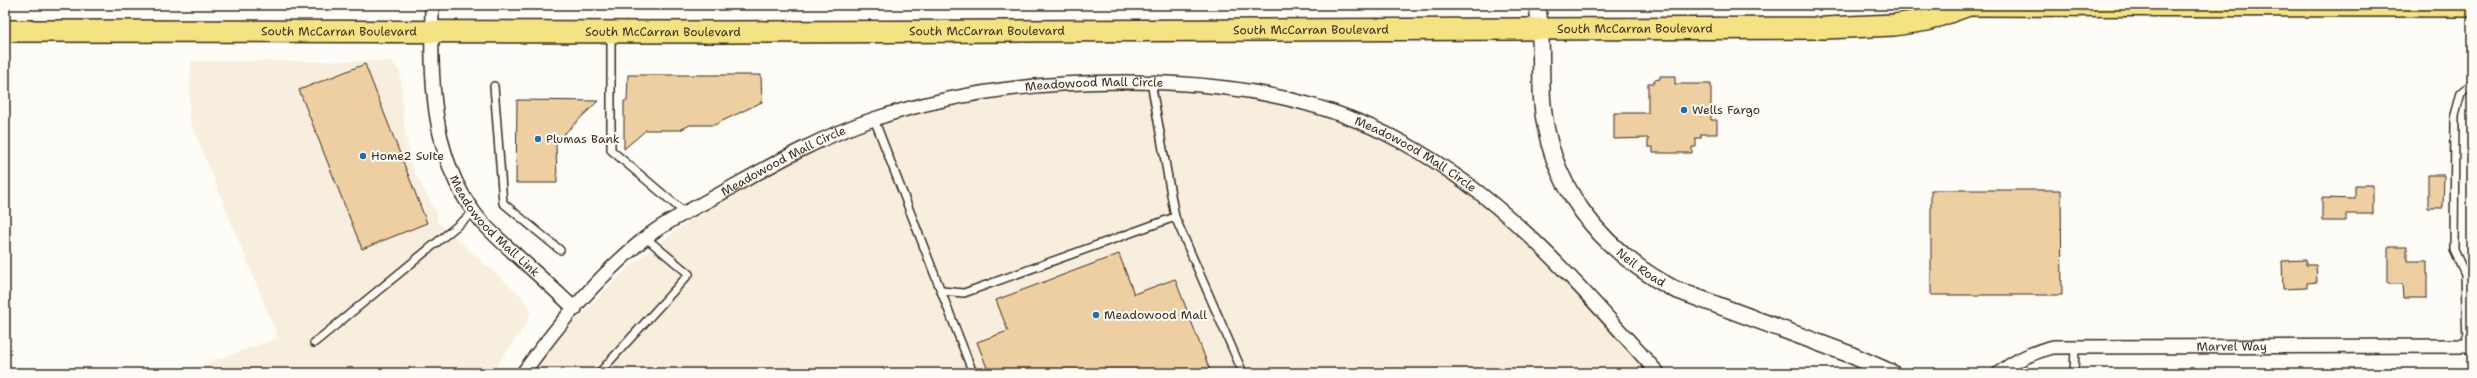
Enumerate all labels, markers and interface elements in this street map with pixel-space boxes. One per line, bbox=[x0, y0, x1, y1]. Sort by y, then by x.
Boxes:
street label: South McCarran Boulevard bbox=[1557, 20, 1713, 37]
street label: South McCarran Boulevard bbox=[1233, 22, 1389, 38]
street label: South McCarran Boulevard bbox=[261, 23, 417, 40]
street label: South McCarran Boulevard bbox=[909, 23, 1065, 39]
street label: South McCarran Boulevard bbox=[585, 24, 741, 40]
street label: Meadowood Mall Circle bbox=[1024, 74, 1164, 95]
place label: Wells Fargo bbox=[1692, 102, 1760, 118]
marker: Wells Fargo bbox=[1679, 105, 1689, 115]
street label: Meadowood Mall Circle bbox=[1352, 113, 1480, 196]
street label: Meadowood Mall Circle bbox=[718, 122, 848, 200]
place label: Plumas Bank bbox=[546, 131, 620, 147]
marker: Plumas Bank bbox=[533, 134, 543, 144]
place label: Home2 Suite bbox=[371, 148, 444, 164]
marker: Home2 Suite bbox=[358, 151, 368, 161]
street label: Meadowood Mall Link bbox=[446, 173, 543, 280]
street label: Neil Road bbox=[1613, 245, 1669, 291]
place label: Meadowood Mall bbox=[1104, 307, 1207, 323]
marker: Meadowood Mall bbox=[1091, 310, 1101, 320]
street label: Marvel Way bbox=[2196, 338, 2267, 355]

